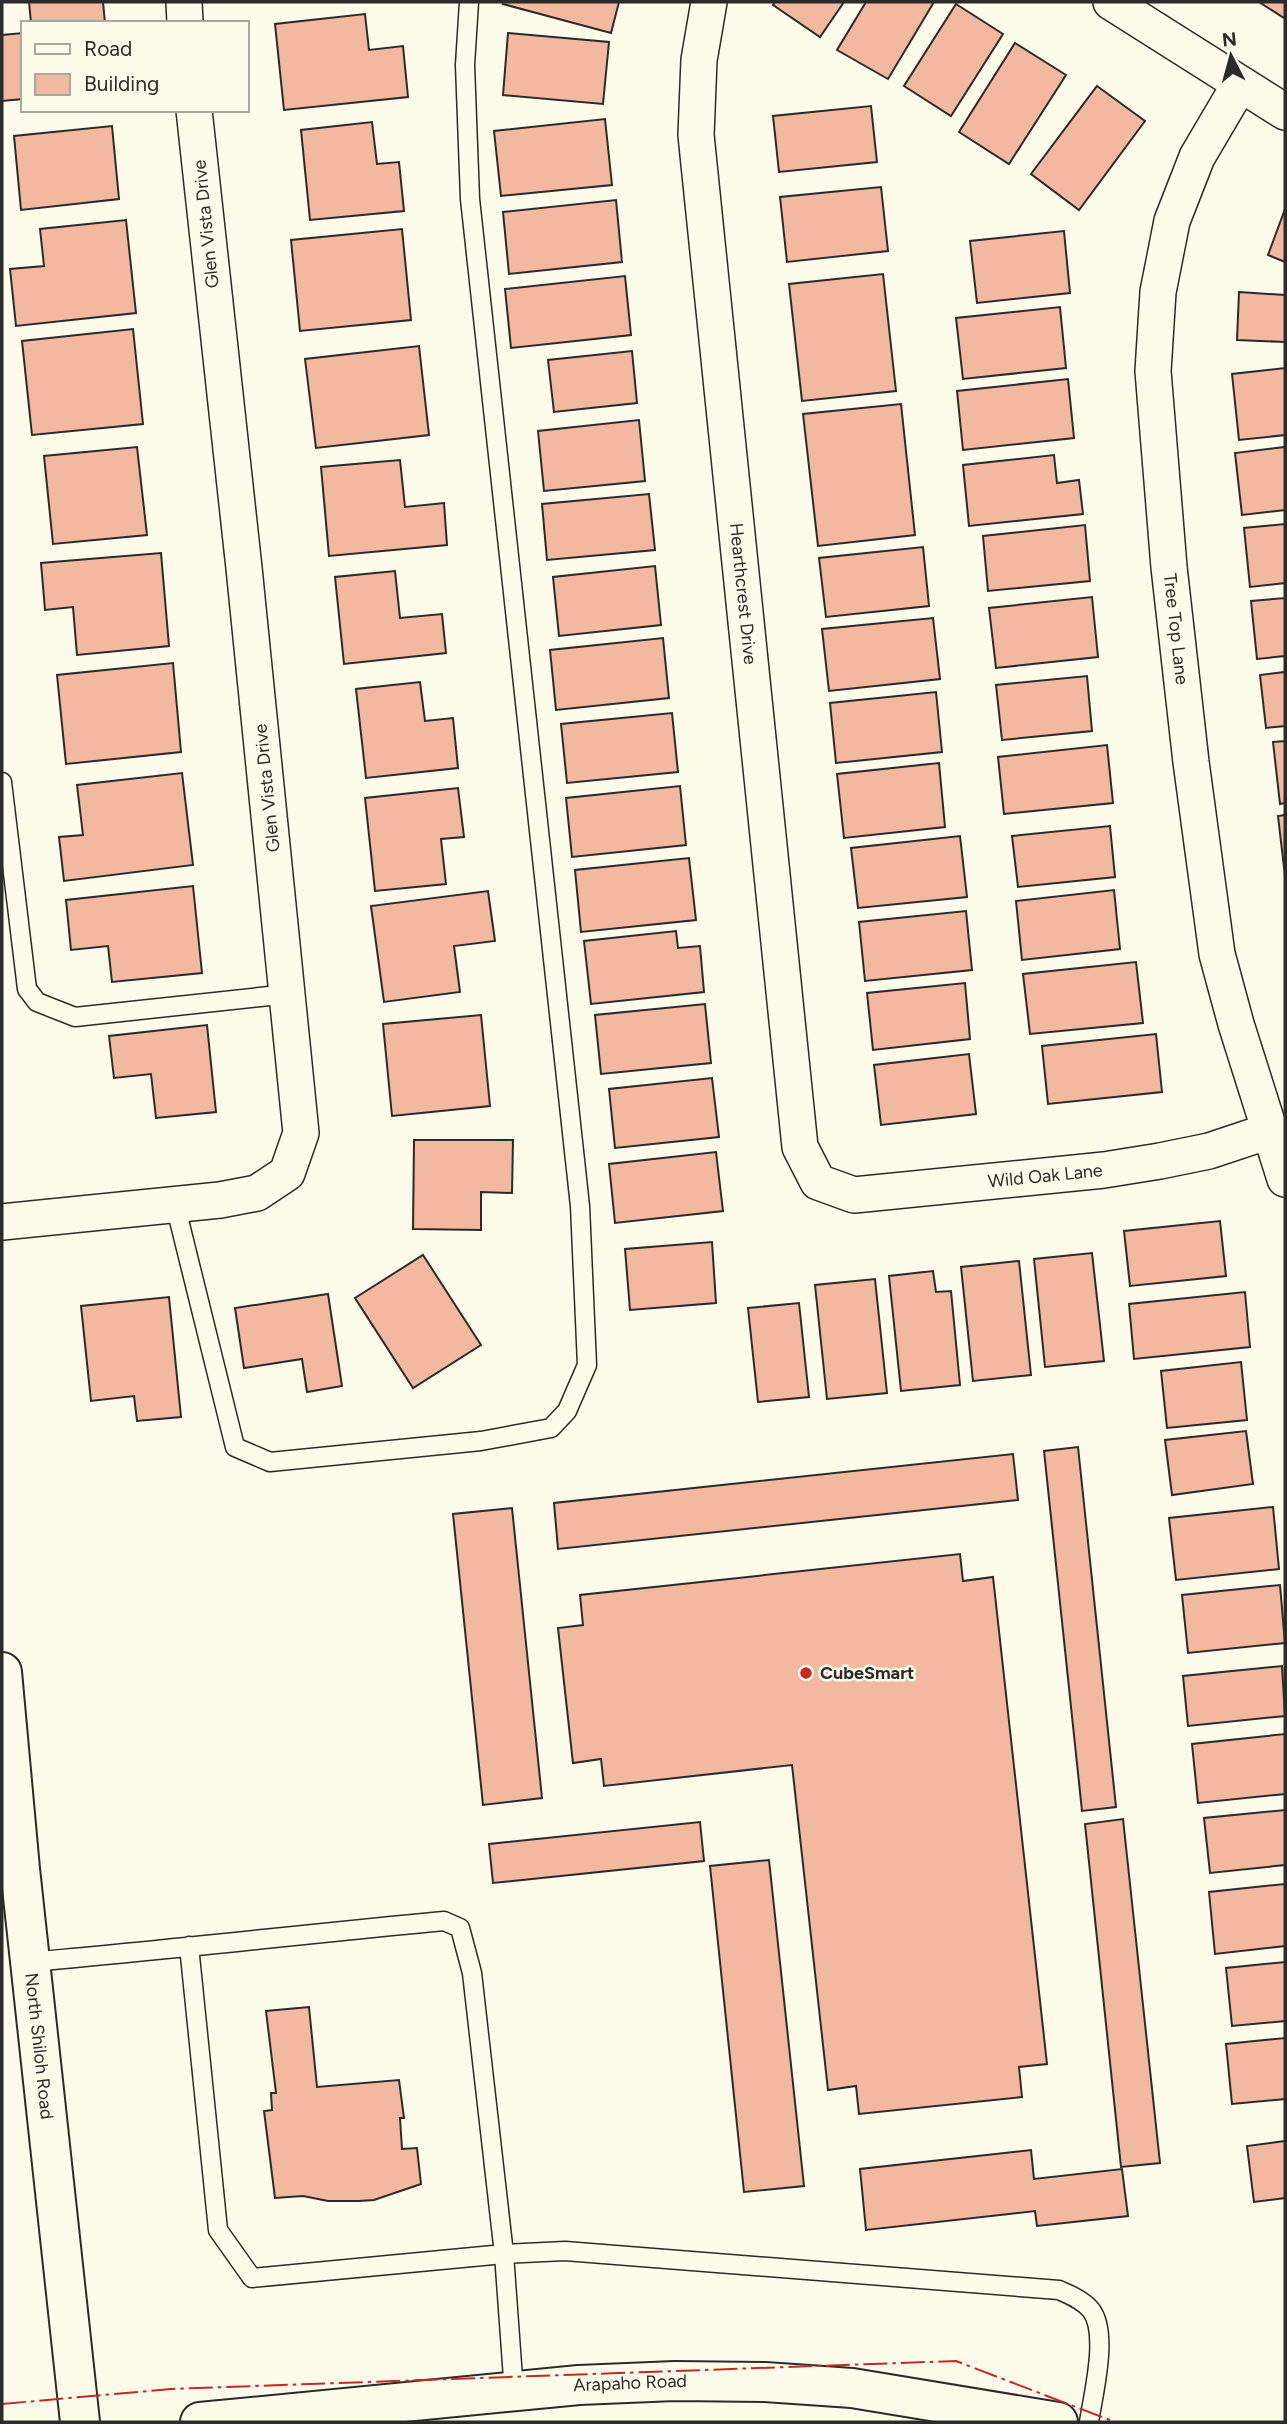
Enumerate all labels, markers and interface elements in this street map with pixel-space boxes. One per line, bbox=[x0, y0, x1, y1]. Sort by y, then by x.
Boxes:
legend bbox=[21, 21, 248, 112]
north arrow bbox=[1196, 21, 1266, 91]
text: N bbox=[1221, 27, 1238, 52]
text: Road bbox=[84, 36, 132, 61]
text: Building bbox=[84, 71, 159, 96]
street label: Glen Vista Drive bbox=[188, 159, 224, 289]
street label: Hearthcrest Drive bbox=[725, 522, 761, 666]
street label: Tree Top Lane bbox=[1159, 572, 1193, 686]
street label: Glen Vista Drive bbox=[249, 723, 285, 853]
street label: Wild Oak Lane bbox=[987, 1159, 1104, 1193]
place label: CubeSmart bbox=[820, 1662, 914, 1684]
marker: CubeSmart bbox=[798, 1665, 814, 1681]
street label: North Shiloh Road bbox=[20, 1972, 58, 2121]
street label: Arapaho Road bbox=[573, 2370, 687, 2396]

